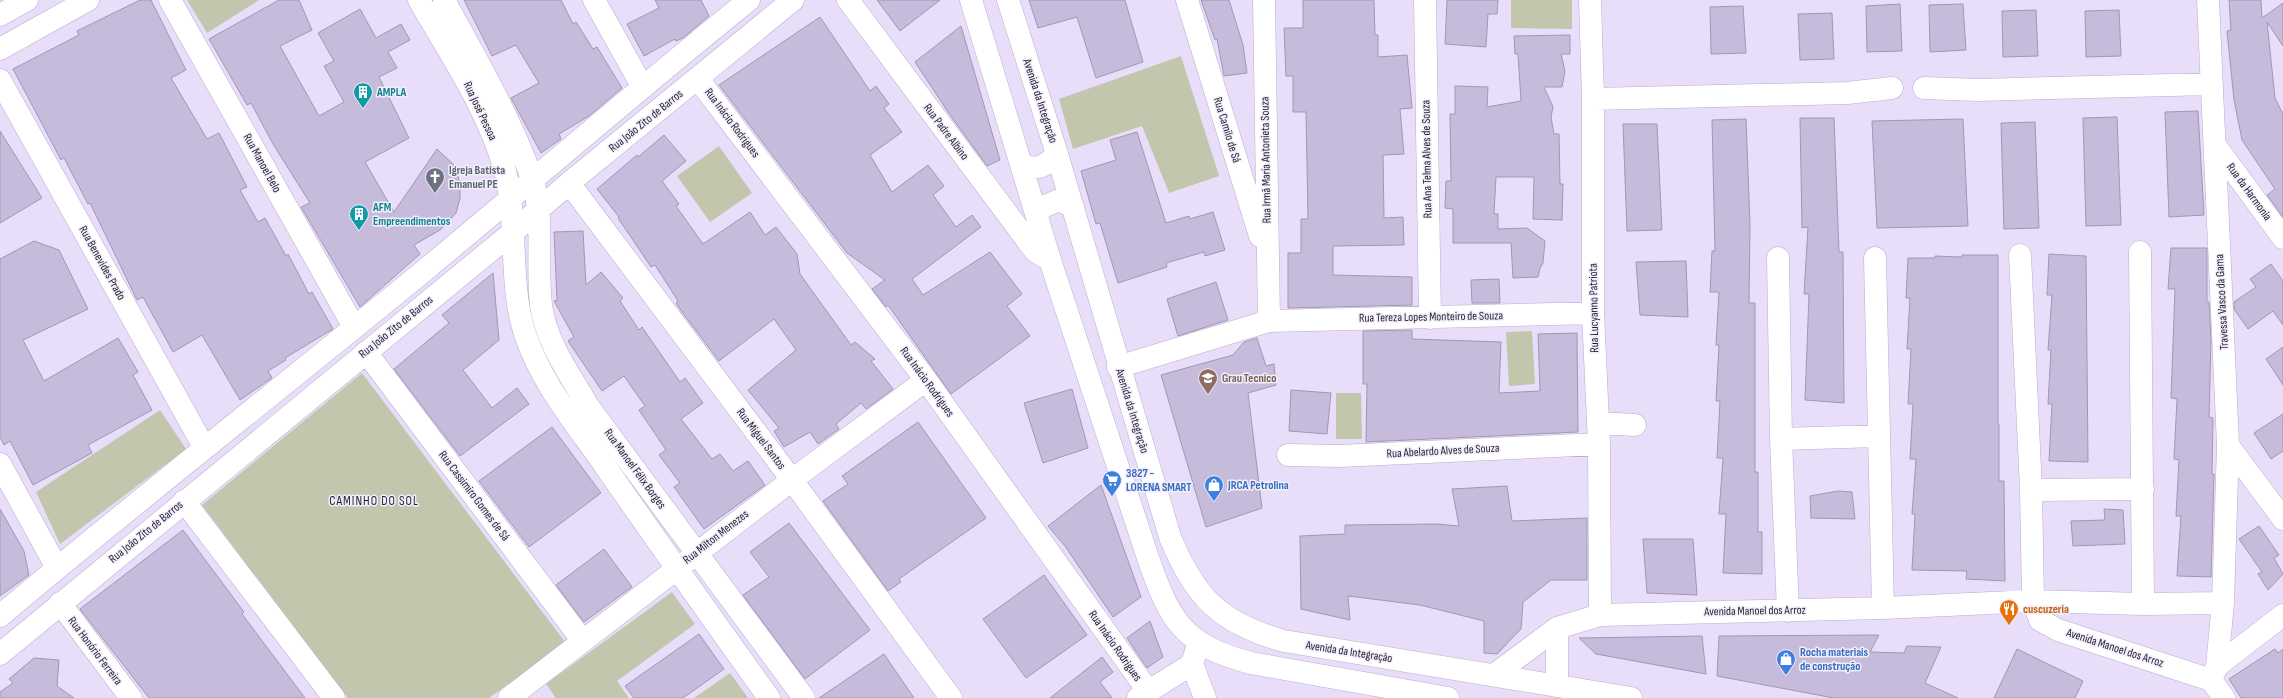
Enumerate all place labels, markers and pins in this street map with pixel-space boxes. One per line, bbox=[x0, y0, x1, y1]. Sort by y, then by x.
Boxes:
building icon: AMPLA bbox=[352, 81, 374, 109]
place label: AMPLA bbox=[376, 85, 407, 100]
place label: Igreja Batista Emanuel PE bbox=[449, 163, 505, 192]
church icon: Igreja Batista Emanuel PE bbox=[424, 166, 446, 194]
place label: AFM Empreendimentos bbox=[372, 200, 451, 229]
building icon: AFM Empreendimentos bbox=[348, 203, 370, 231]
school or university icon: Grau Tecnico bbox=[1197, 367, 1219, 395]
place label: Grau Tecnico bbox=[1222, 371, 1277, 386]
place label: 3827 - LORENA SMART bbox=[1126, 466, 1192, 495]
supermarket icon: 3827 - LORENA SMART bbox=[1101, 469, 1123, 497]
shop icon: JRCA Petrolina bbox=[1203, 474, 1225, 502]
place label: JRCA Petrolina bbox=[1227, 478, 1289, 493]
restaurant icon: cuscuzeria bbox=[1998, 598, 2020, 626]
place label: cuscuzeria bbox=[2023, 602, 2069, 617]
place label: Rocha materiais de construção bbox=[1800, 645, 1869, 674]
shop icon: Rocha materiais de construção bbox=[1775, 648, 1797, 676]

